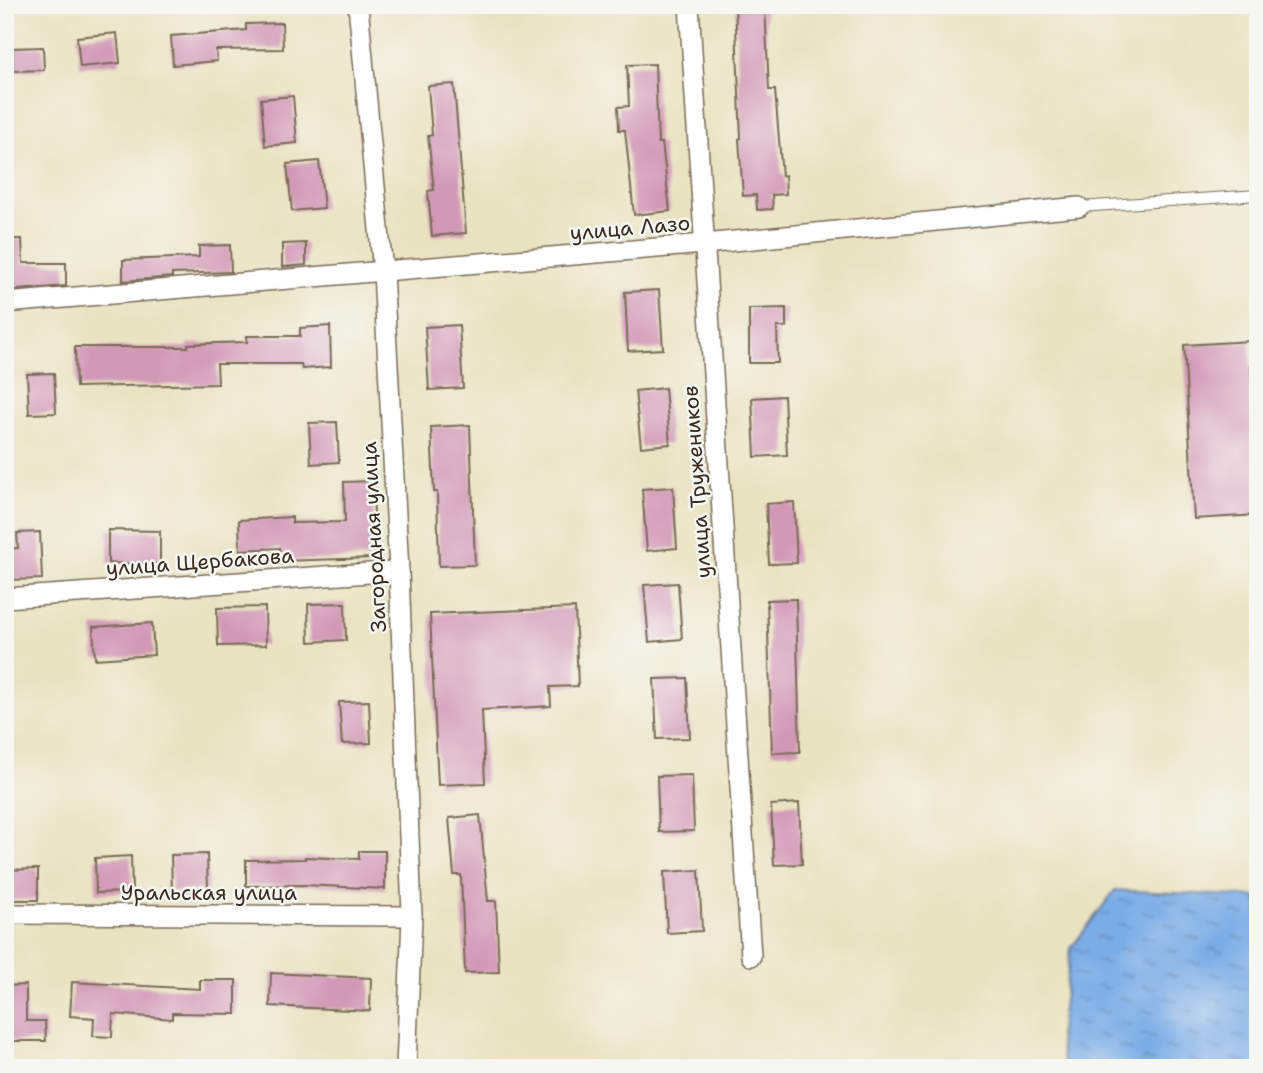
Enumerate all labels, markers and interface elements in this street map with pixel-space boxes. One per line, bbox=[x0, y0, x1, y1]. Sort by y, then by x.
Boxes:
street label: улица Лазо bbox=[569, 209, 691, 247]
street label: улица Тружеников bbox=[676, 385, 718, 579]
street label: Загородная улица bbox=[355, 441, 393, 633]
street label: улица Щербакова bbox=[105, 541, 295, 583]
street label: Уральская улица bbox=[121, 879, 297, 907]

